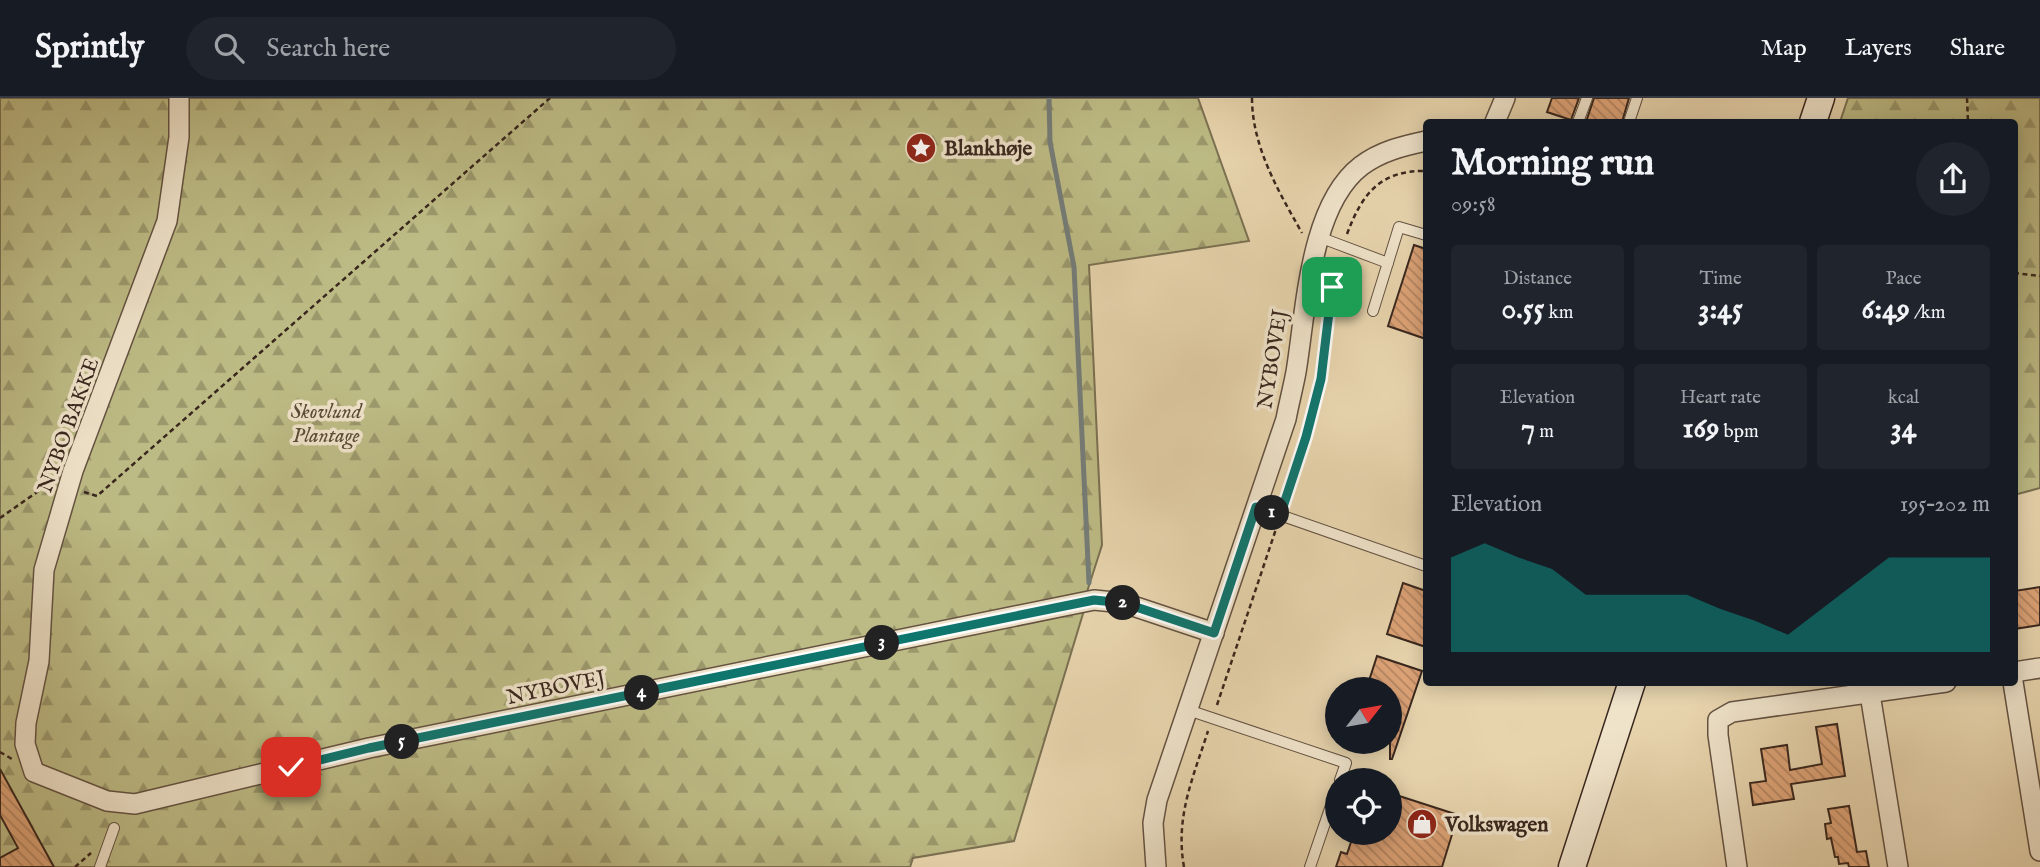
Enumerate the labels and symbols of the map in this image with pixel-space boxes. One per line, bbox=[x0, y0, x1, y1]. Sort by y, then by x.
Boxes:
place icon: Blankhøje bbox=[904, 131, 938, 165]
place label: Blankhøje bbox=[944, 136, 1032, 163]
pin bbox=[1302, 257, 1362, 317]
street label: NYBOVEJ bbox=[1252, 307, 1295, 411]
street label: NYBO BAKKE bbox=[32, 354, 106, 497]
park label: Skovlund Plantage bbox=[290, 399, 364, 450]
pin: 1 bbox=[1254, 496, 1290, 530]
pin: 2 bbox=[1106, 586, 1140, 620]
pin: 3 bbox=[864, 626, 900, 660]
street label: NYBOVEJ bbox=[504, 665, 609, 712]
pin: 4 bbox=[624, 676, 660, 710]
north arrow bbox=[1325, 677, 1402, 754]
pin: 5 bbox=[384, 724, 420, 760]
pin bbox=[261, 737, 321, 797]
shop icon: Volkswagen bbox=[1405, 807, 1439, 841]
place label: Volkswagen bbox=[1444, 812, 1548, 839]

